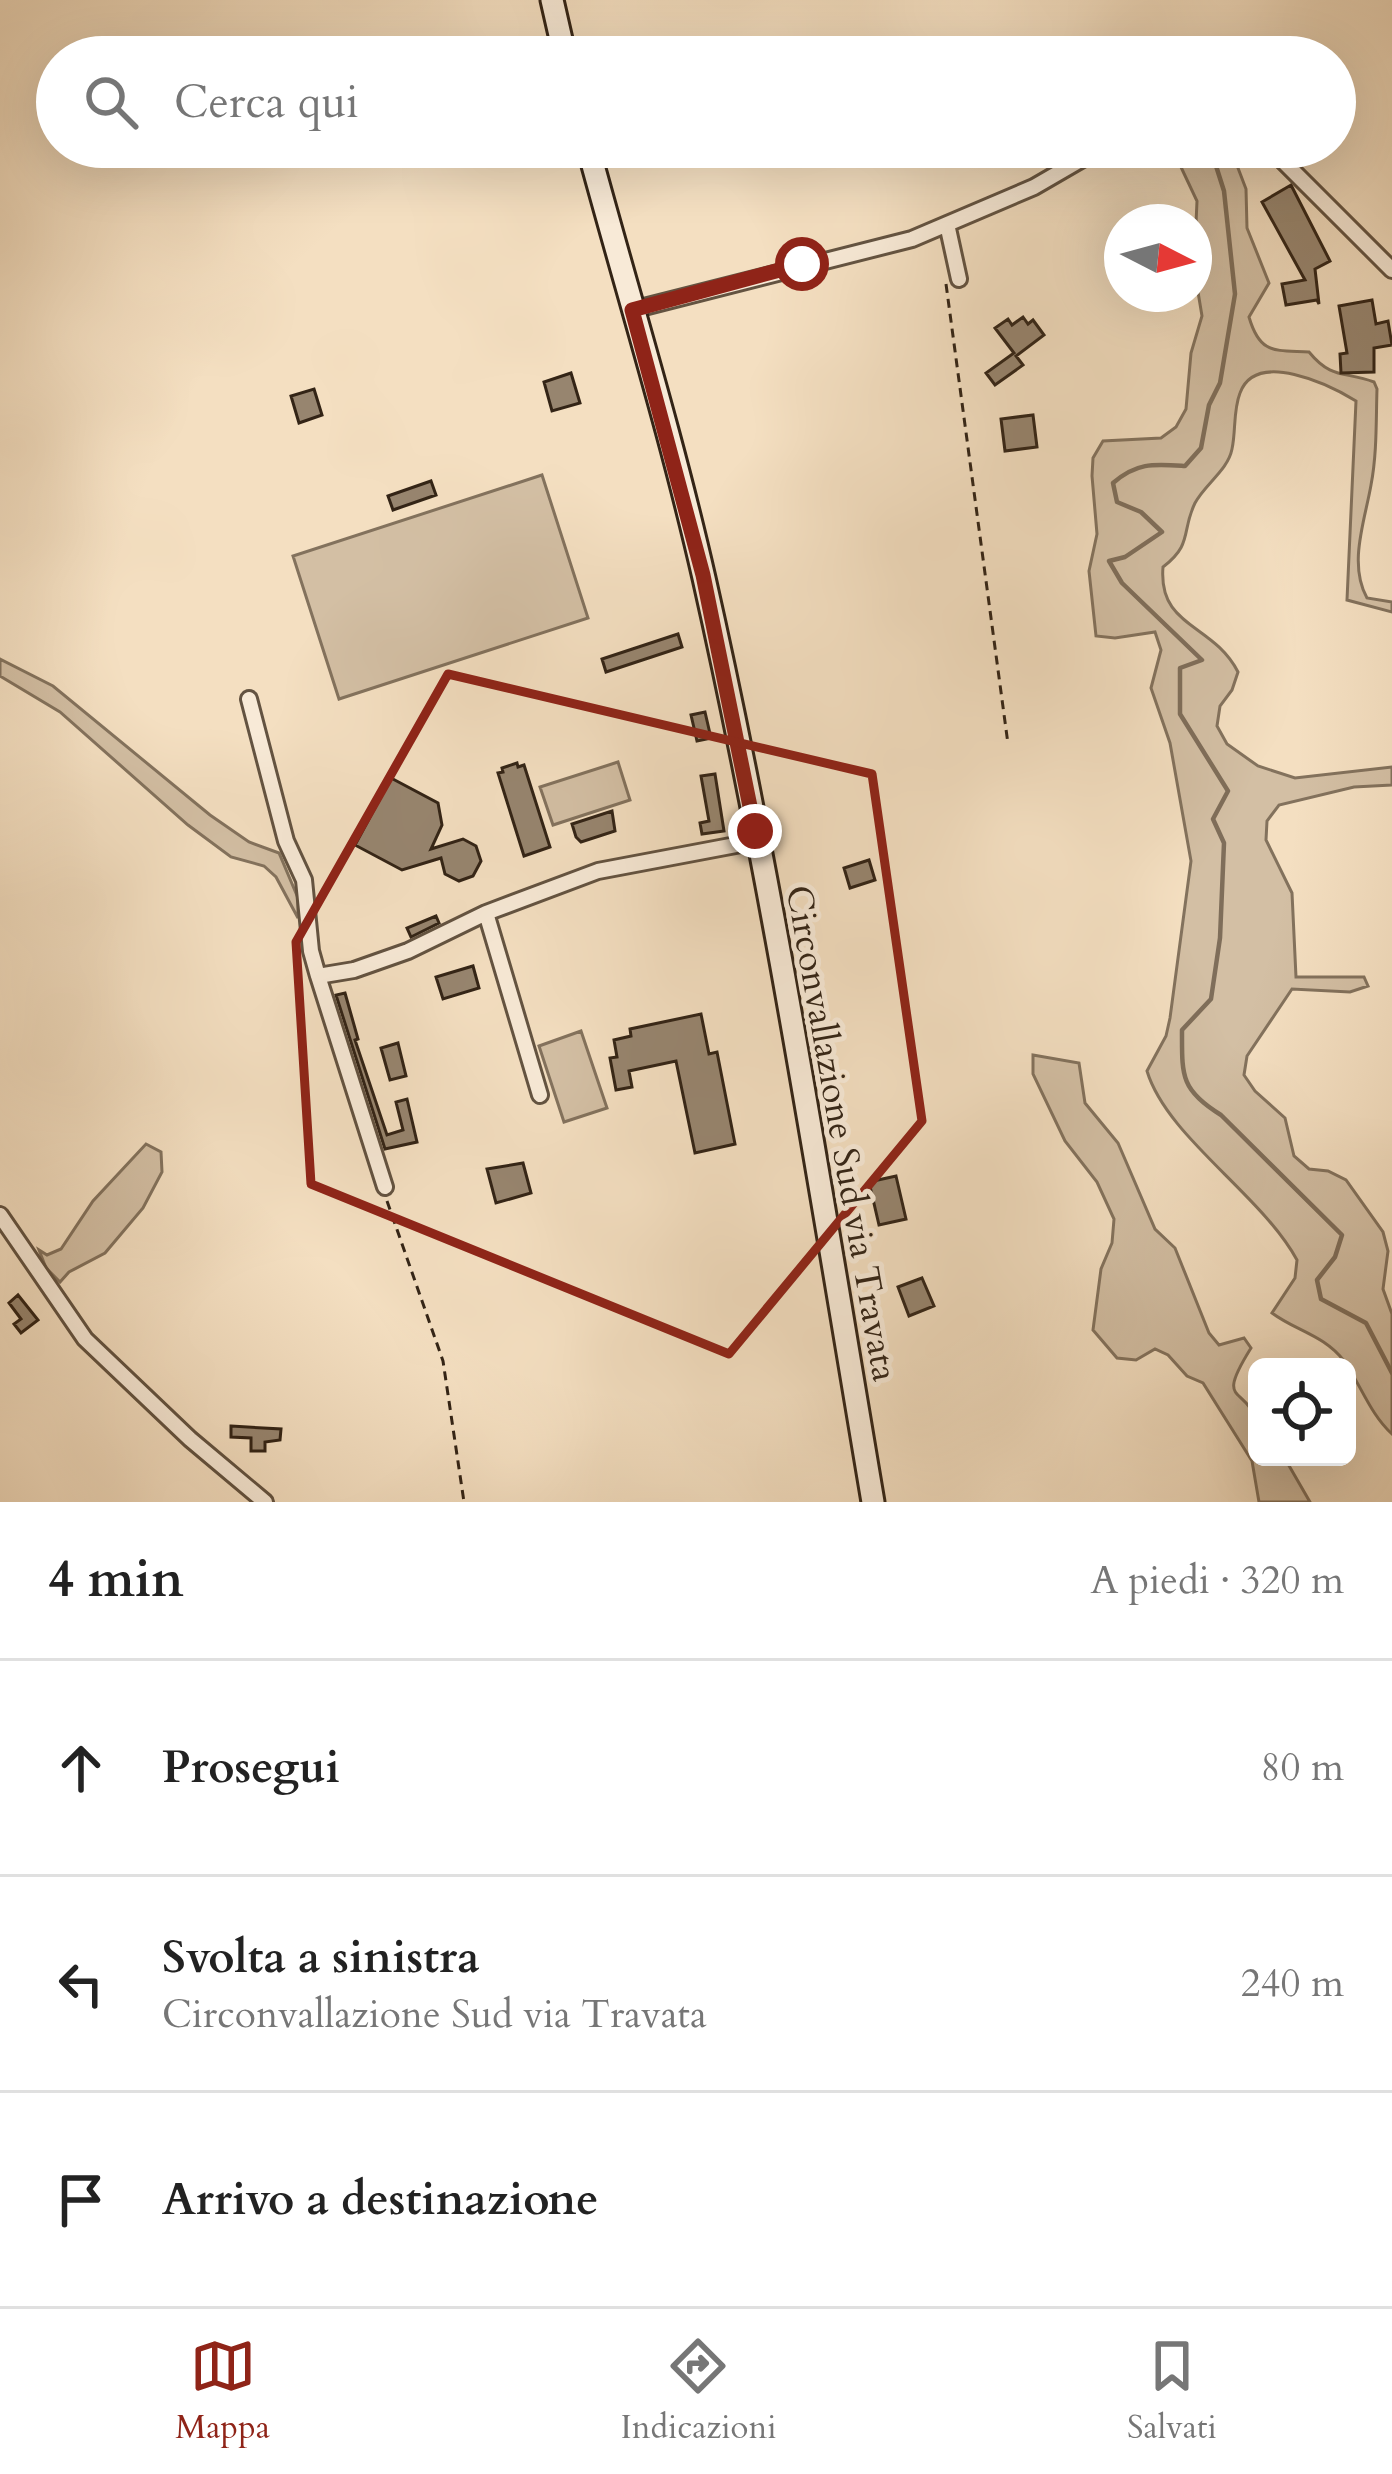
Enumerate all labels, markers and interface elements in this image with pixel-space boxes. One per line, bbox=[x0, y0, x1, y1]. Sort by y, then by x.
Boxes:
search box bbox=[36, 36, 1356, 168]
icon: search bbox=[78, 69, 144, 135]
text: Cerca qui bbox=[174, 72, 359, 133]
north arrow bbox=[1104, 204, 1212, 312]
route start bbox=[775, 237, 829, 291]
route end bbox=[728, 804, 782, 858]
street label: Circonvallazione Sud via Travata bbox=[774, 881, 909, 1386]
map controls bbox=[1248, 1358, 1356, 1466]
button: locate bbox=[1248, 1358, 1356, 1466]
text: 4 min bbox=[48, 1545, 184, 1615]
text: A piedi · 320 m bbox=[1090, 1554, 1344, 1607]
icon: ahead bbox=[48, 1735, 114, 1801]
text: Prosegui bbox=[162, 1737, 340, 1798]
text: 80 m bbox=[1261, 1741, 1344, 1794]
text: Svolta a sinistra bbox=[162, 1927, 480, 1988]
icon: left bbox=[48, 1951, 114, 2017]
text: 240 m bbox=[1241, 1957, 1344, 2010]
text: Circonvallazione Sud via Travata bbox=[162, 1988, 707, 2041]
icon: arrive bbox=[48, 2167, 114, 2233]
text: Arrivo a destinazione bbox=[162, 2169, 599, 2230]
tab: Mappa bbox=[175, 2333, 270, 2450]
tab: Indicazioni bbox=[620, 2333, 776, 2450]
tab: Salvati bbox=[1127, 2333, 1217, 2450]

